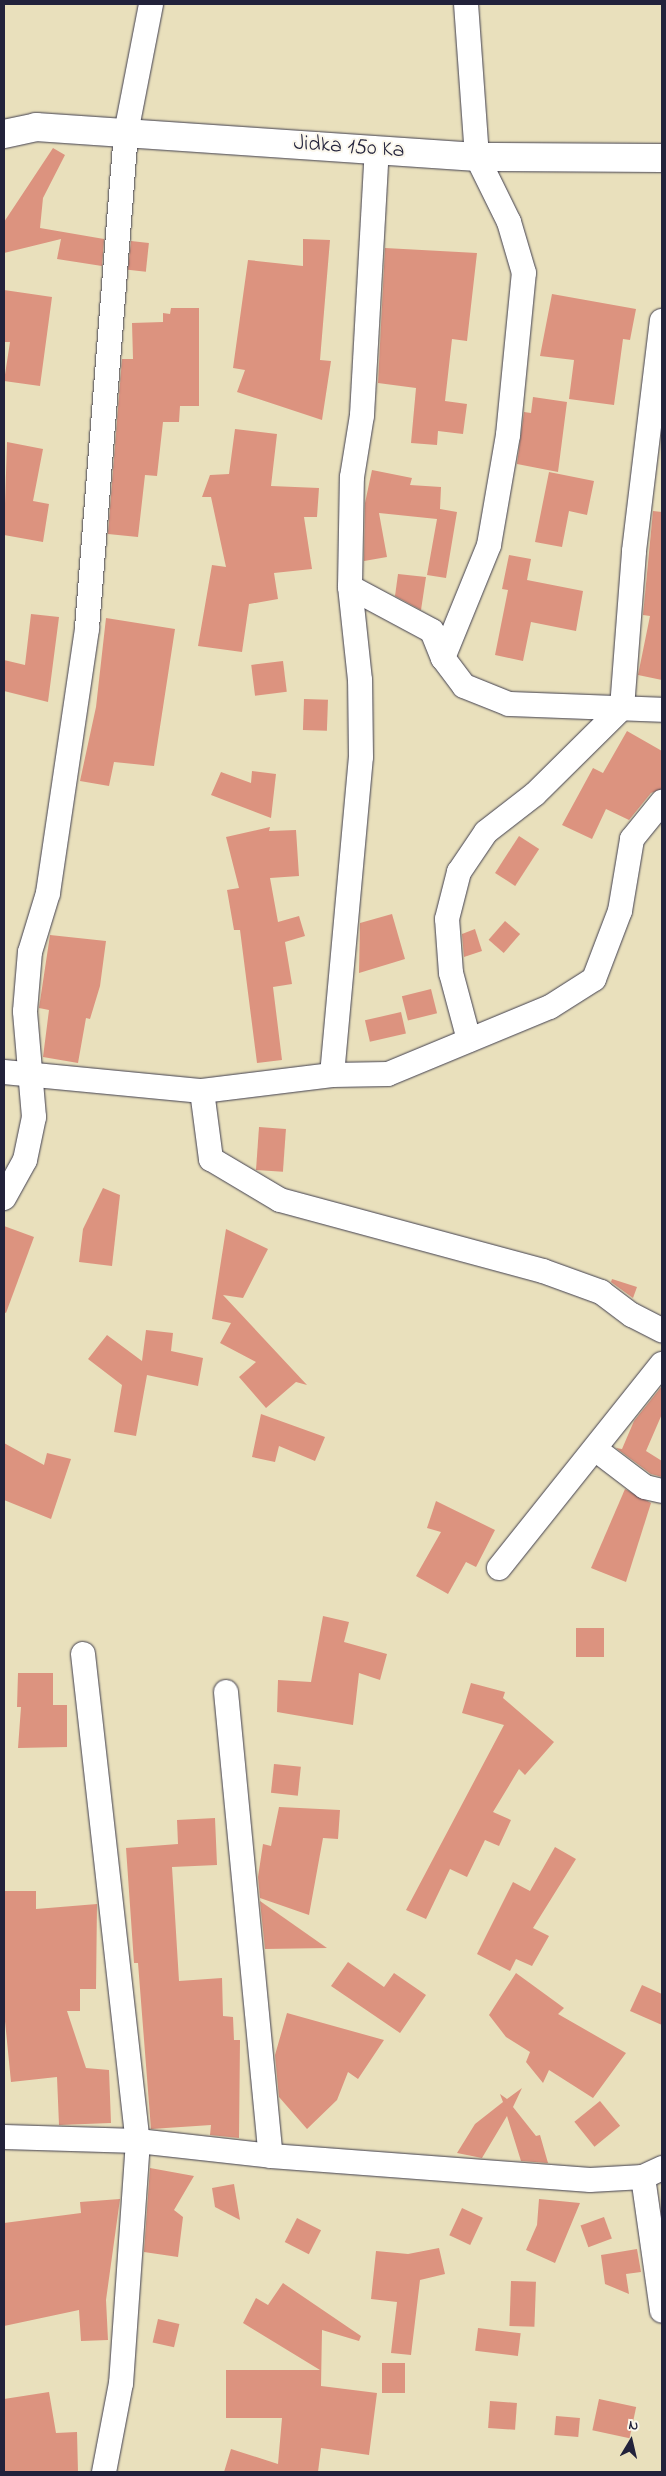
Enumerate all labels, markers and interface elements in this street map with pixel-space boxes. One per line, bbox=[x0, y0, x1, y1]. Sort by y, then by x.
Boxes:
street label: Jidka 150 Ka bbox=[293, 131, 405, 165]
text: N bbox=[627, 2415, 640, 2437]
north arrow bbox=[606, 2416, 656, 2466]

